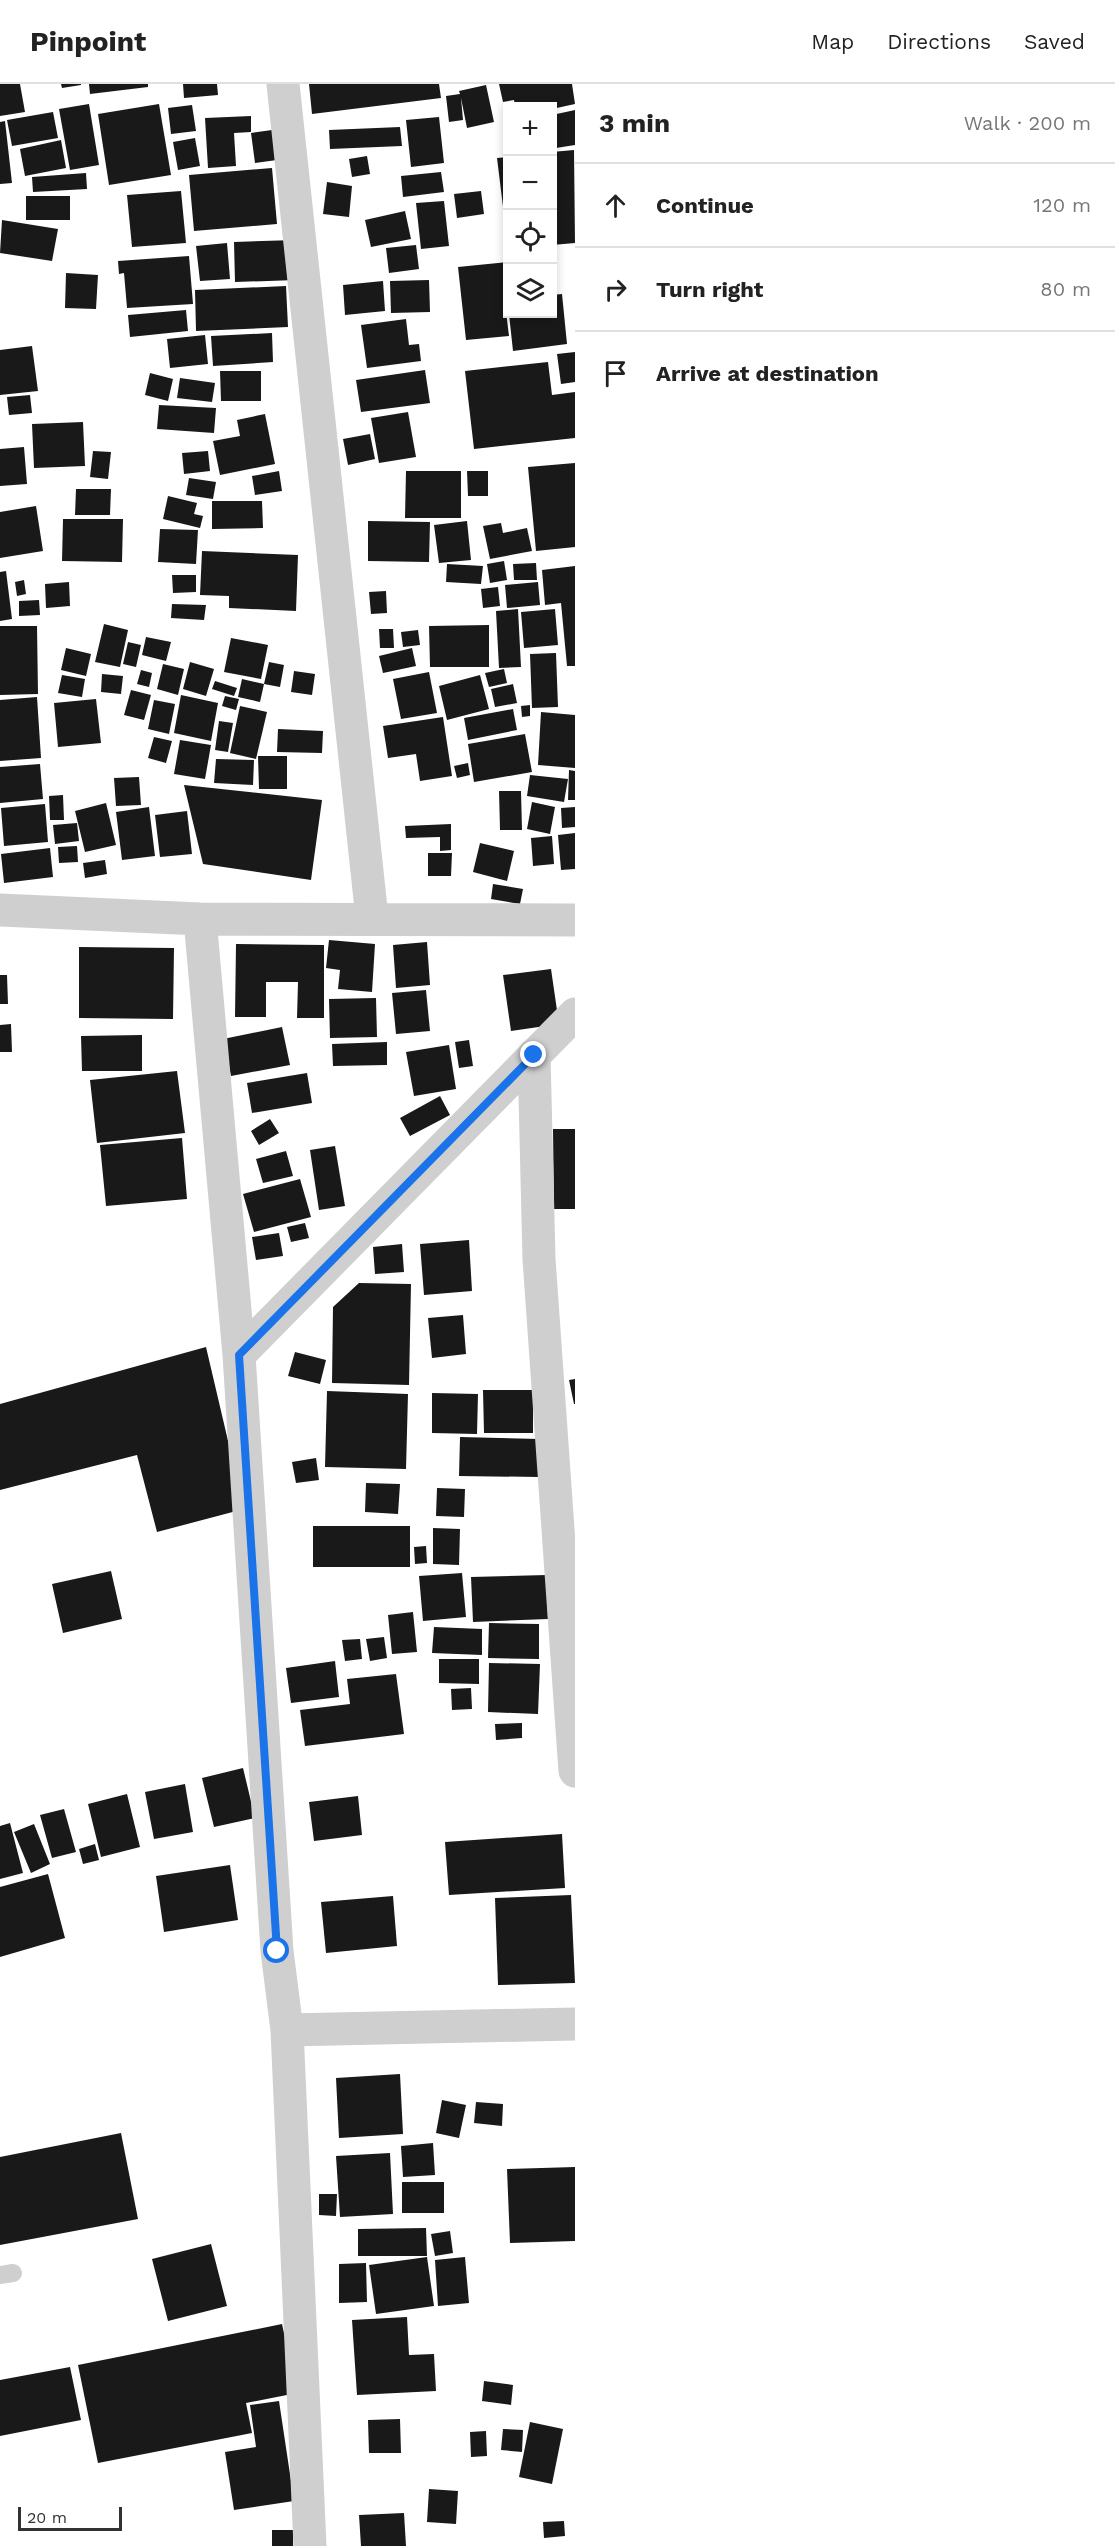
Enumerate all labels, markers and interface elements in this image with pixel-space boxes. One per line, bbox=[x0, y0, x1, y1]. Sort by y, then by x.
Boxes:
text: Pinpoint bbox=[30, 25, 146, 58]
text: Map bbox=[811, 29, 854, 54]
text: Directions bbox=[887, 29, 991, 54]
text: Saved bbox=[1024, 29, 1085, 54]
map controls bbox=[503, 102, 557, 318]
button: + bbox=[503, 102, 557, 156]
text: 3 min bbox=[599, 108, 670, 138]
text: Walk · 200 m bbox=[964, 111, 1091, 135]
button: − bbox=[503, 156, 557, 210]
icon: ahead bbox=[599, 189, 632, 222]
text: Continue bbox=[656, 193, 754, 218]
text: 120 m bbox=[1033, 193, 1091, 217]
button: locate bbox=[503, 210, 557, 264]
button: layers bbox=[503, 264, 557, 318]
icon: right bbox=[599, 273, 632, 306]
text: Turn right bbox=[656, 277, 763, 302]
text: 80 m bbox=[1040, 277, 1091, 301]
icon: arrive bbox=[599, 357, 632, 390]
text: Arrive at destination bbox=[656, 361, 879, 386]
route end bbox=[520, 1041, 546, 1067]
route start bbox=[263, 1937, 289, 1963]
scale bar bbox=[18, 2504, 122, 2532]
text: 20 m bbox=[27, 2508, 67, 2527]

